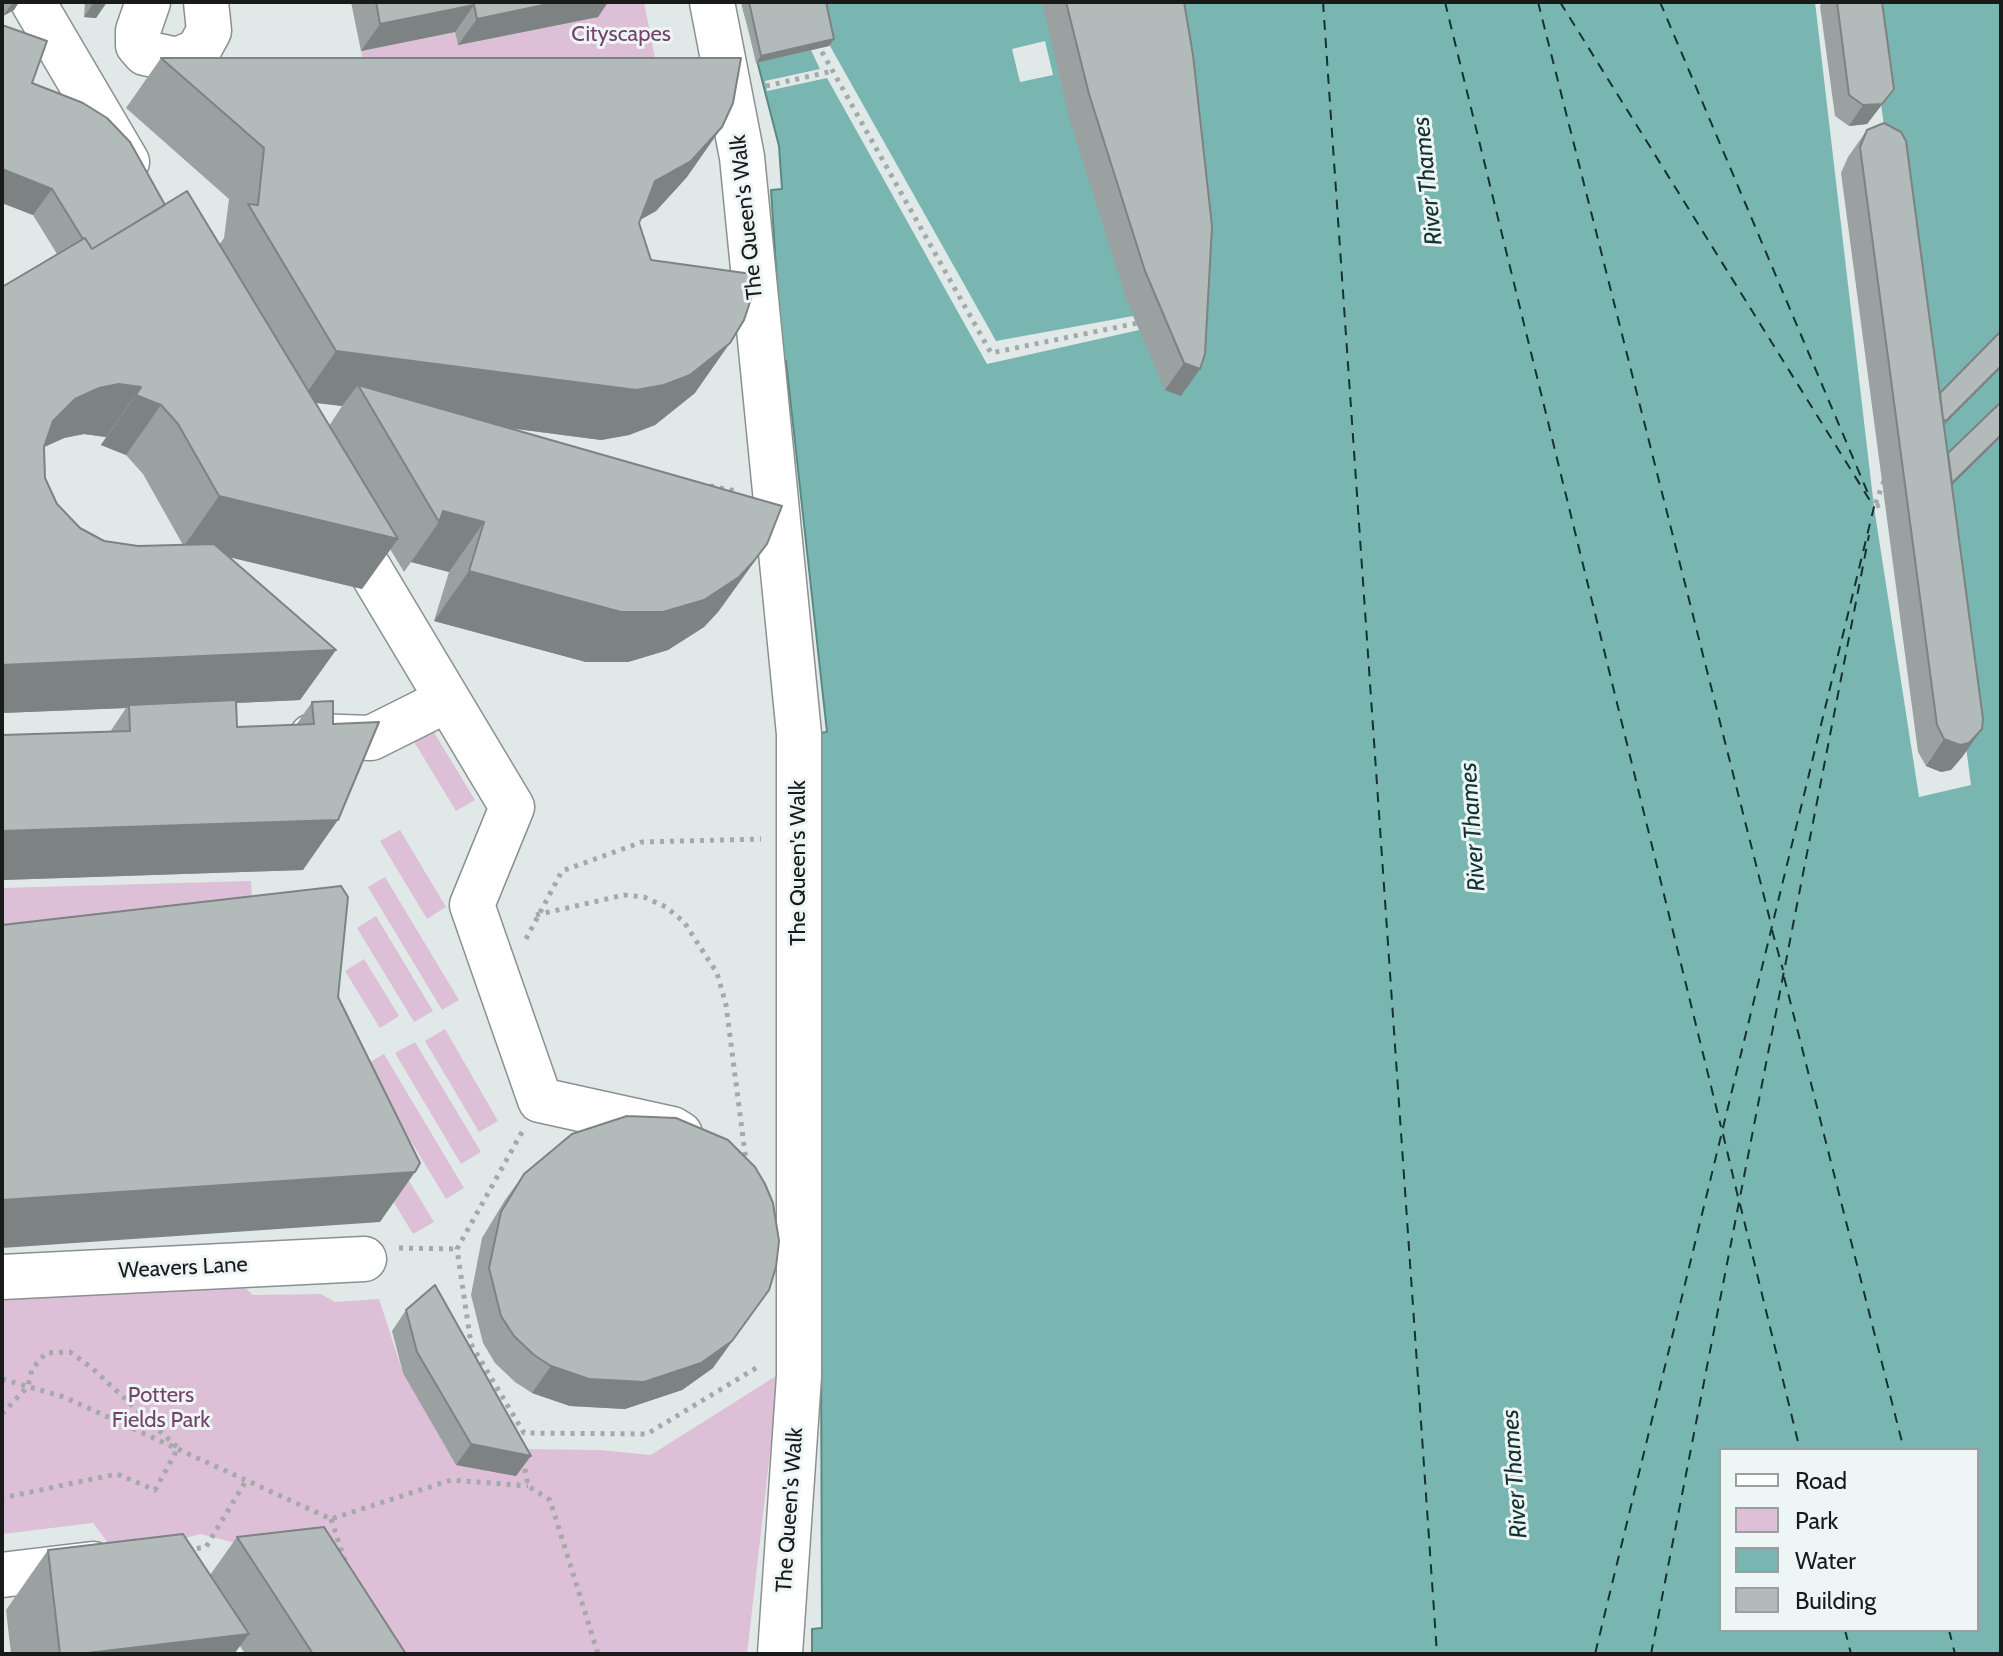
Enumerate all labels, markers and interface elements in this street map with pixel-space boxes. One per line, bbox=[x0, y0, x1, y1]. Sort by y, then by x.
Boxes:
park label: Cityscapes bbox=[571, 22, 671, 48]
water label: River Thames bbox=[1407, 115, 1449, 247]
street label: The Queen's Walk bbox=[725, 133, 769, 301]
water label: River Thames bbox=[1454, 762, 1492, 892]
street label: The Queen's Walk bbox=[786, 780, 812, 946]
street label: Weavers Lane bbox=[118, 1251, 248, 1285]
park label: Potters Fields Park bbox=[112, 1383, 210, 1434]
water label: River Thames bbox=[1496, 1409, 1534, 1539]
street label: The Queen's Walk bbox=[771, 1426, 809, 1594]
legend bbox=[1719, 1448, 1979, 1632]
text: Road bbox=[1795, 1466, 1847, 1495]
text: Park bbox=[1795, 1506, 1838, 1535]
text: Water bbox=[1795, 1546, 1856, 1575]
text: Building bbox=[1795, 1586, 1876, 1615]

